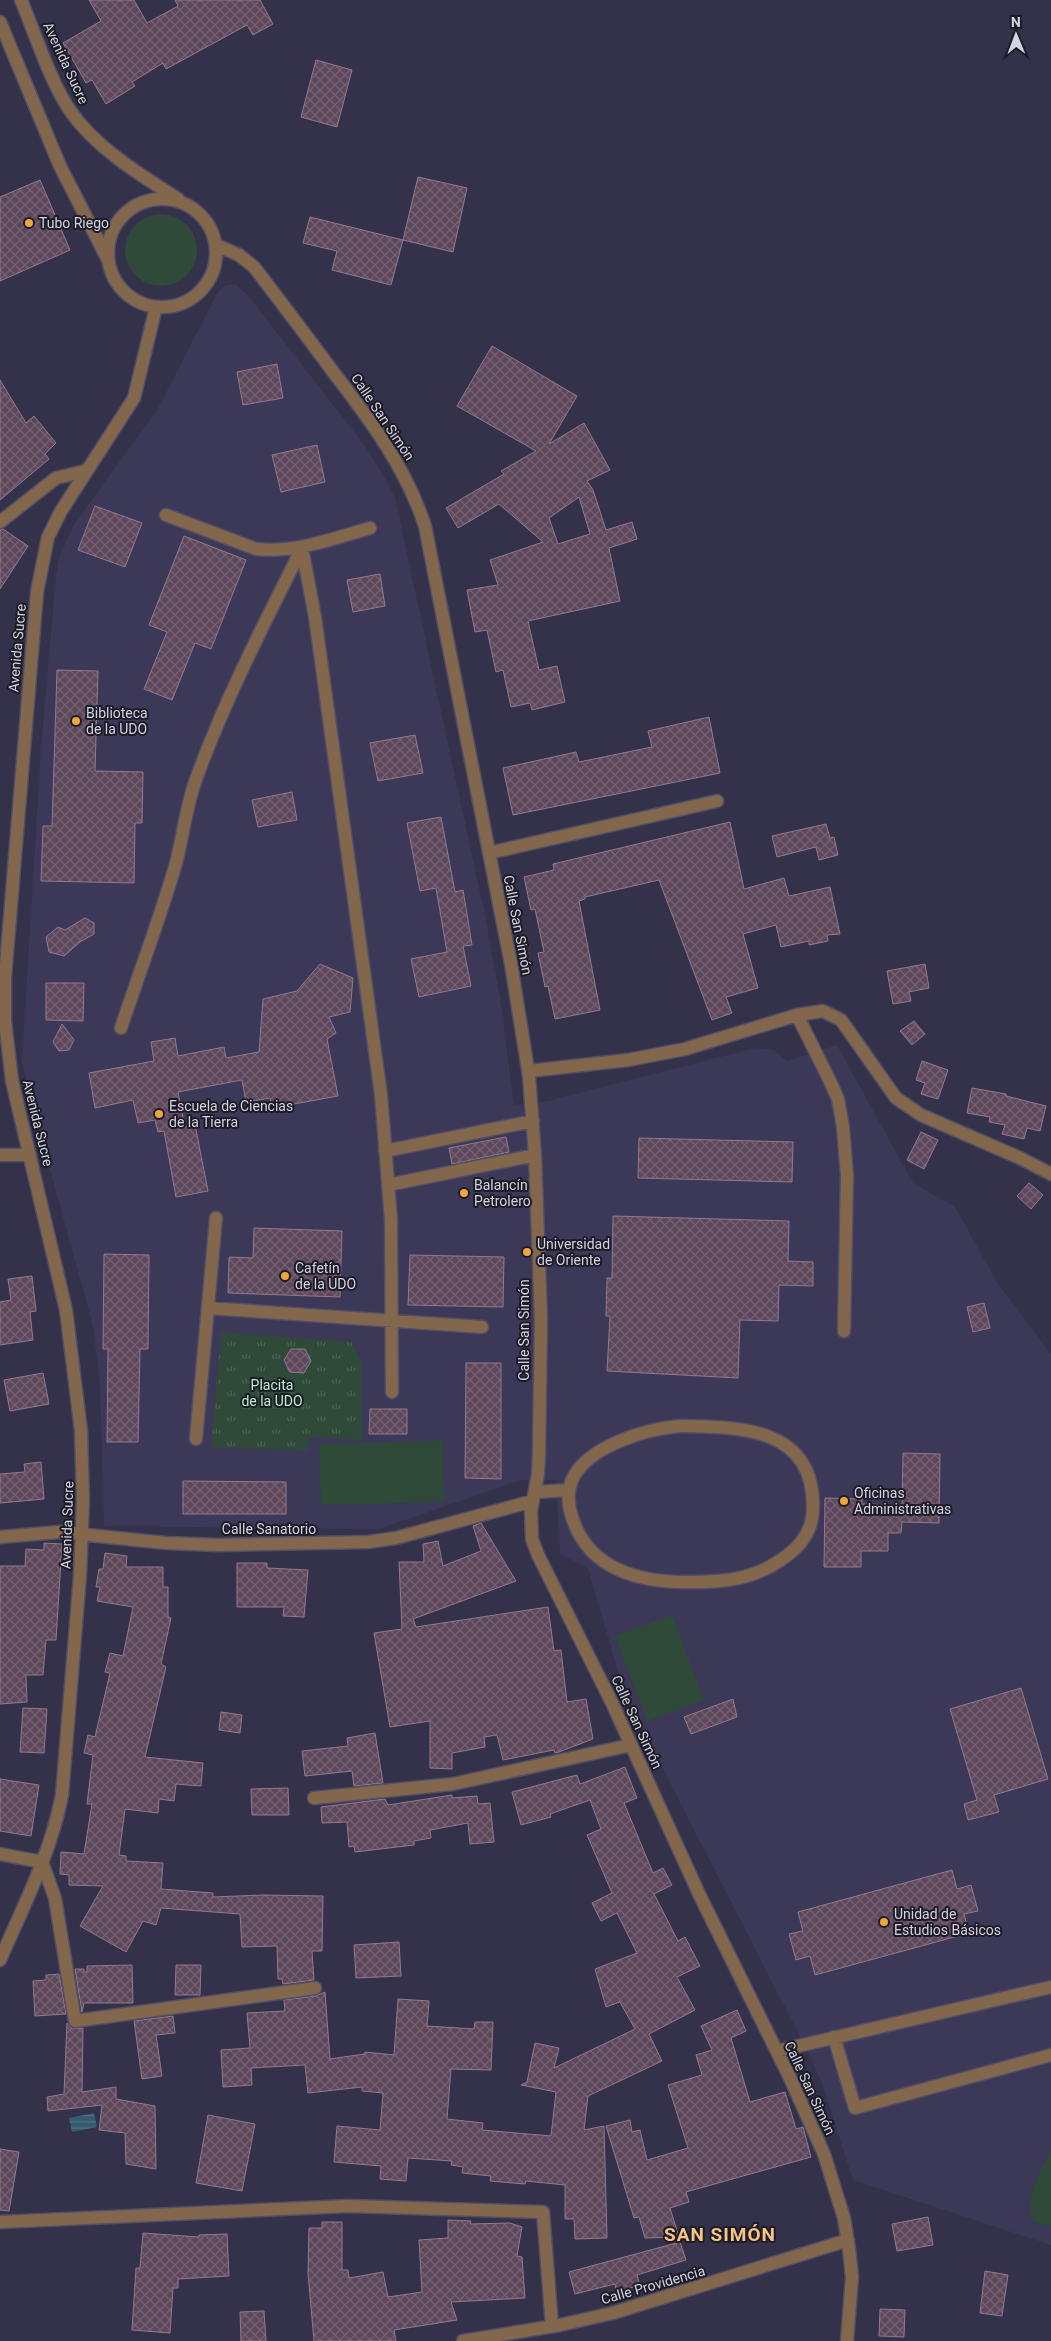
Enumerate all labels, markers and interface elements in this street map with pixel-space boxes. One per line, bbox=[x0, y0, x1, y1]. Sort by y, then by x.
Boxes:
north arrow bbox=[991, 10, 1041, 60]
text: N bbox=[1011, 14, 1021, 30]
street label: Avenida Sucre bbox=[40, 20, 92, 106]
place label: Tubo Riego bbox=[39, 215, 109, 231]
marker: Tubo Riego bbox=[23, 217, 35, 229]
street label: Calle San Simón bbox=[348, 371, 418, 463]
street label: Avenida Sucre bbox=[5, 603, 29, 693]
place label: Biblioteca de la UDO bbox=[86, 705, 148, 737]
marker: Biblioteca de la UDO bbox=[70, 715, 82, 727]
street label: Calle San Simón bbox=[500, 874, 536, 976]
street label: Avenida Sucre bbox=[20, 1078, 56, 1168]
place label: Escuela de Ciencias de la Tierra bbox=[169, 1098, 293, 1130]
marker: Escuela de Ciencias de la Tierra bbox=[153, 1108, 165, 1120]
place label: Balancín Petrolero bbox=[474, 1177, 531, 1209]
marker: Balancín Petrolero bbox=[458, 1187, 470, 1199]
place label: Universidad de Oriente bbox=[537, 1236, 610, 1268]
marker: Universidad de Oriente bbox=[521, 1246, 533, 1258]
place label: Cafetín de la UDO bbox=[295, 1260, 356, 1292]
marker: Cafetín de la UDO bbox=[279, 1270, 291, 1282]
street label: Calle San Simón bbox=[516, 1279, 532, 1381]
park label: Placita de la UDO bbox=[241, 1377, 303, 1409]
street label: Avenida Sucre bbox=[57, 1481, 77, 1569]
place label: Oficinas Administrativas bbox=[854, 1485, 951, 1517]
marker: Oficinas Administrativas bbox=[838, 1495, 850, 1507]
street label: Calle Sanatorio bbox=[222, 1521, 316, 1537]
street label: Calle San Simón bbox=[608, 1673, 666, 1771]
place label: Unidad de Estudios Básicos bbox=[894, 1906, 1001, 1938]
marker: Unidad de Estudios Básicos bbox=[878, 1916, 890, 1928]
street label: Calle San Simón bbox=[781, 2039, 839, 2137]
district label: SAN SIMÓN bbox=[664, 2223, 776, 2246]
street label: Calle Providencia bbox=[599, 2263, 707, 2307]

